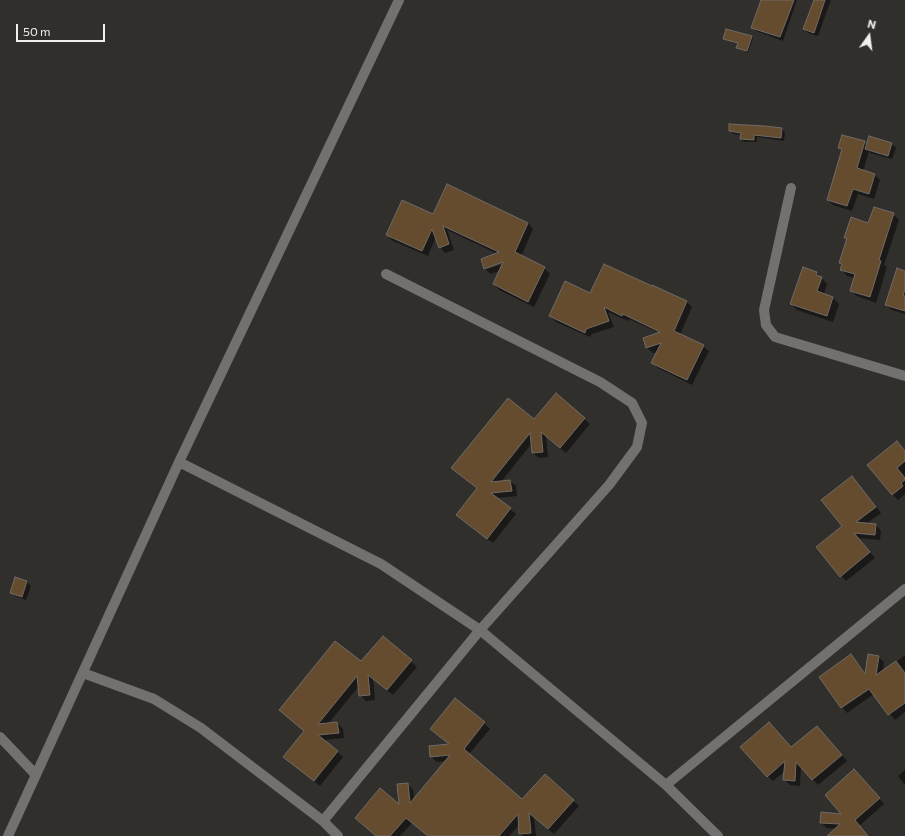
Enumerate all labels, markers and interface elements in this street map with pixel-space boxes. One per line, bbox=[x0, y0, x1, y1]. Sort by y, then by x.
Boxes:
scale bar bbox=[18, 16, 107, 42]
north arrow bbox=[849, 16, 889, 56]
text: N bbox=[866, 17, 878, 31]
text: 50 m bbox=[23, 24, 51, 38]

